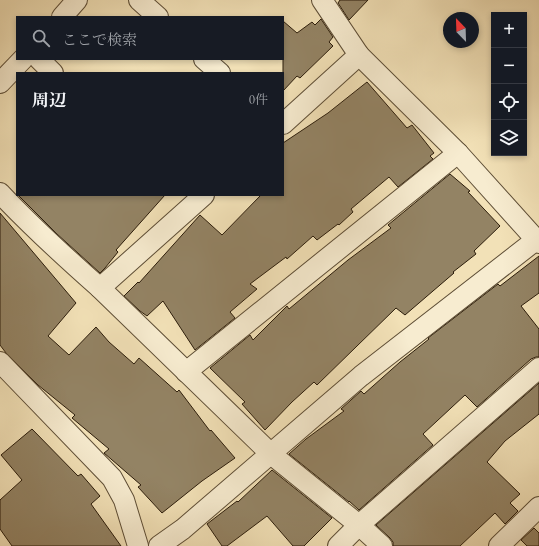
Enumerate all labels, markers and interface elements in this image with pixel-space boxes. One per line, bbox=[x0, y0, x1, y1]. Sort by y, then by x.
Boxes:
north arrow bbox=[443, 12, 479, 48]
map controls bbox=[491, 12, 527, 156]
button: + bbox=[491, 12, 527, 48]
search box bbox=[16, 16, 284, 60]
icon: search bbox=[30, 27, 52, 49]
text: ここで検索 bbox=[62, 30, 137, 49]
button: − bbox=[491, 48, 527, 84]
button: locate bbox=[491, 84, 527, 120]
text: 周辺 bbox=[32, 89, 66, 111]
text: 0件 bbox=[249, 91, 268, 108]
button: layers bbox=[491, 120, 527, 156]

